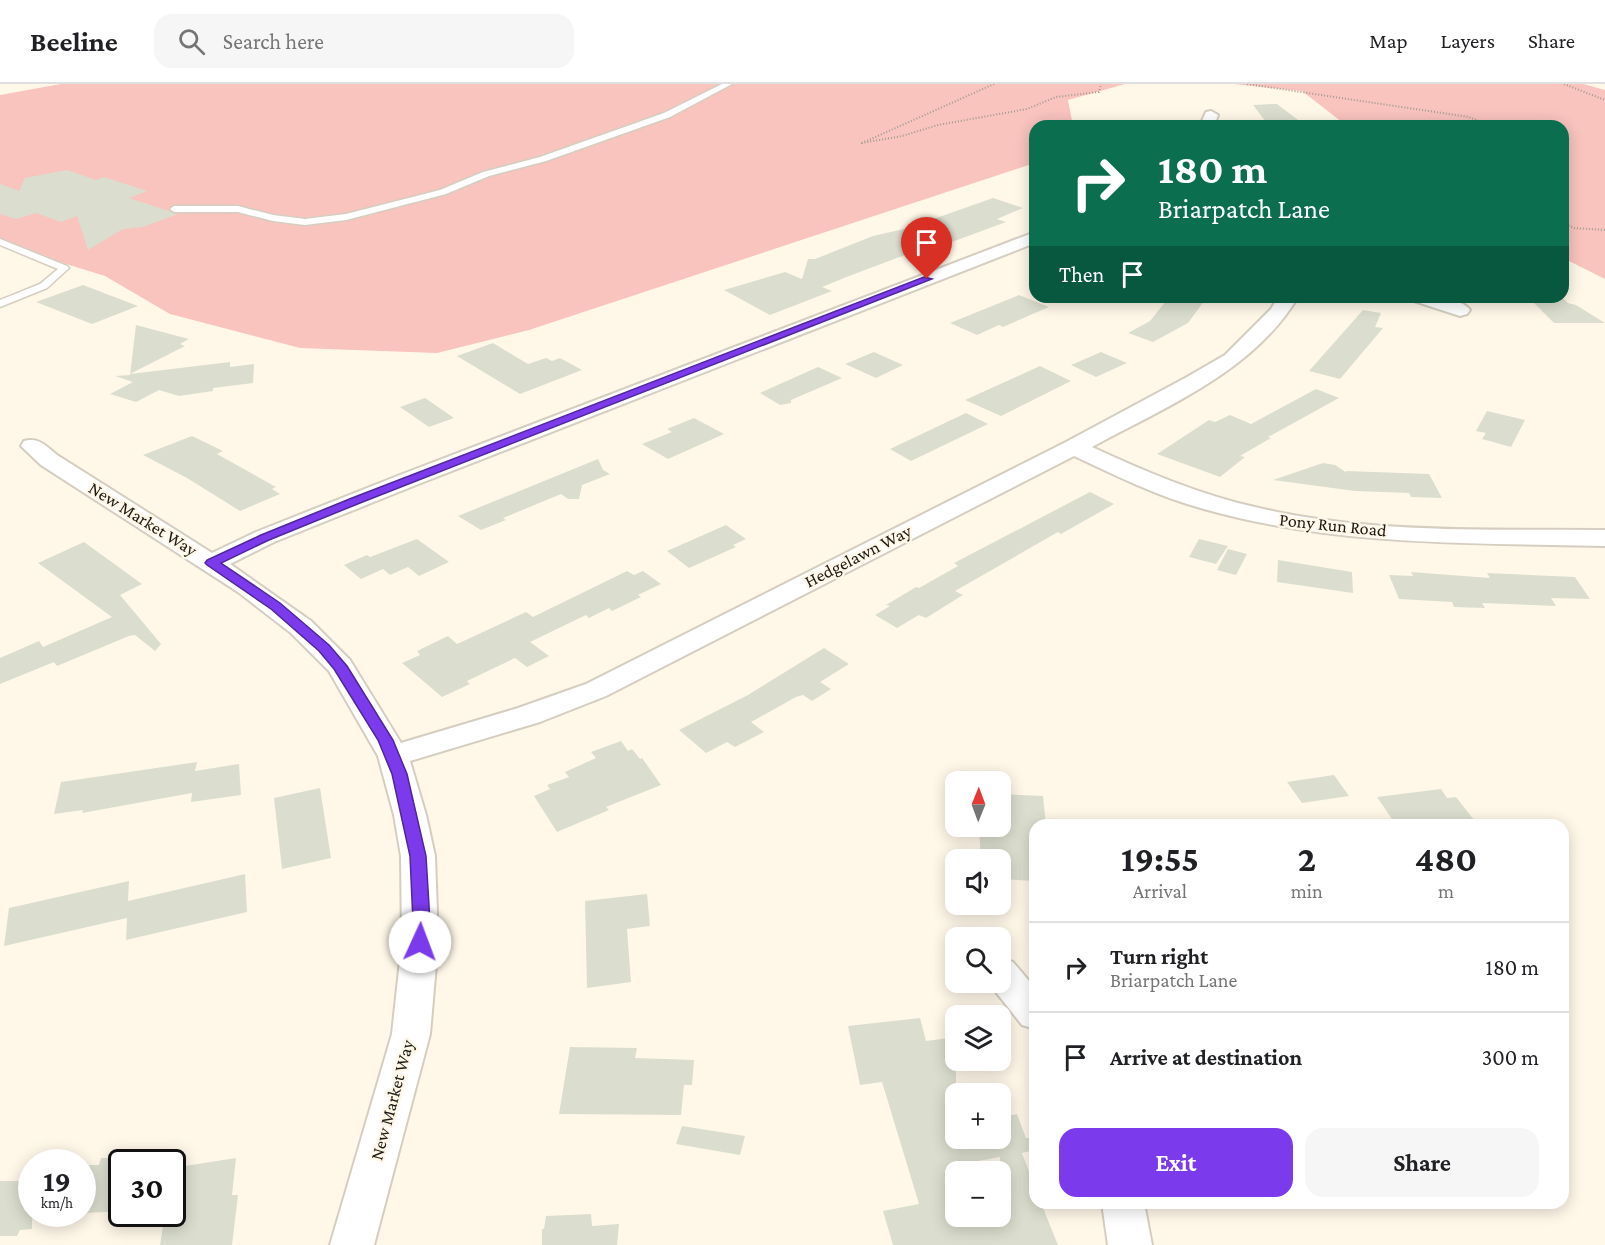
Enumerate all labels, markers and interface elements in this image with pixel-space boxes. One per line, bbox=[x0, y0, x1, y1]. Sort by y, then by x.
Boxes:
search box bbox=[154, 14, 574, 68]
icon: search bbox=[175, 25, 208, 58]
text: Beeline bbox=[30, 26, 118, 57]
text: Search here bbox=[223, 29, 324, 54]
text: Map bbox=[1369, 29, 1408, 53]
text: Layers bbox=[1441, 29, 1495, 53]
text: Share bbox=[1528, 29, 1575, 53]
icon: right bbox=[1059, 144, 1137, 222]
text: 180 m bbox=[1158, 145, 1267, 192]
text: Briarpatch Lane bbox=[1158, 194, 1330, 224]
pin bbox=[901, 217, 952, 279]
icon: arrive bbox=[910, 226, 943, 259]
icon: arrive bbox=[1116, 258, 1149, 291]
text: Then bbox=[1059, 262, 1104, 287]
street label: New Market Way bbox=[85, 478, 201, 561]
street label: Pony Run Road bbox=[1278, 509, 1388, 541]
street label: Hedgelawn Way bbox=[801, 520, 915, 592]
north arrow bbox=[945, 771, 1011, 837]
map controls bbox=[945, 771, 1011, 1227]
text: 19:55 bbox=[1121, 839, 1199, 879]
text: 2 bbox=[1298, 839, 1316, 879]
text: 480 bbox=[1415, 839, 1477, 879]
button: sound bbox=[945, 849, 1011, 915]
text: Arrival bbox=[1133, 880, 1187, 902]
text: min bbox=[1291, 880, 1323, 902]
text: m bbox=[1438, 880, 1454, 902]
position arrow bbox=[388, 910, 452, 974]
button: search bbox=[945, 927, 1011, 993]
text: Turn right bbox=[1110, 944, 1208, 969]
icon: right bbox=[1059, 951, 1092, 984]
text: 180 m bbox=[1486, 955, 1539, 980]
text: Briarpatch Lane bbox=[1110, 969, 1237, 991]
button: layers bbox=[945, 1005, 1011, 1071]
street label: New Market Way bbox=[366, 1037, 418, 1162]
icon: arrive bbox=[1059, 1041, 1092, 1074]
text: Arrive at destination bbox=[1110, 1045, 1302, 1070]
text: 300 m bbox=[1482, 1045, 1539, 1070]
button: + bbox=[945, 1083, 1011, 1149]
button: Exit bbox=[1059, 1128, 1293, 1197]
button: Share bbox=[1305, 1128, 1539, 1197]
speed limit sign: 30 bbox=[108, 1149, 186, 1227]
button: − bbox=[945, 1161, 1011, 1227]
text: 19 bbox=[43, 1164, 71, 1197]
text: km/h bbox=[41, 1195, 73, 1211]

